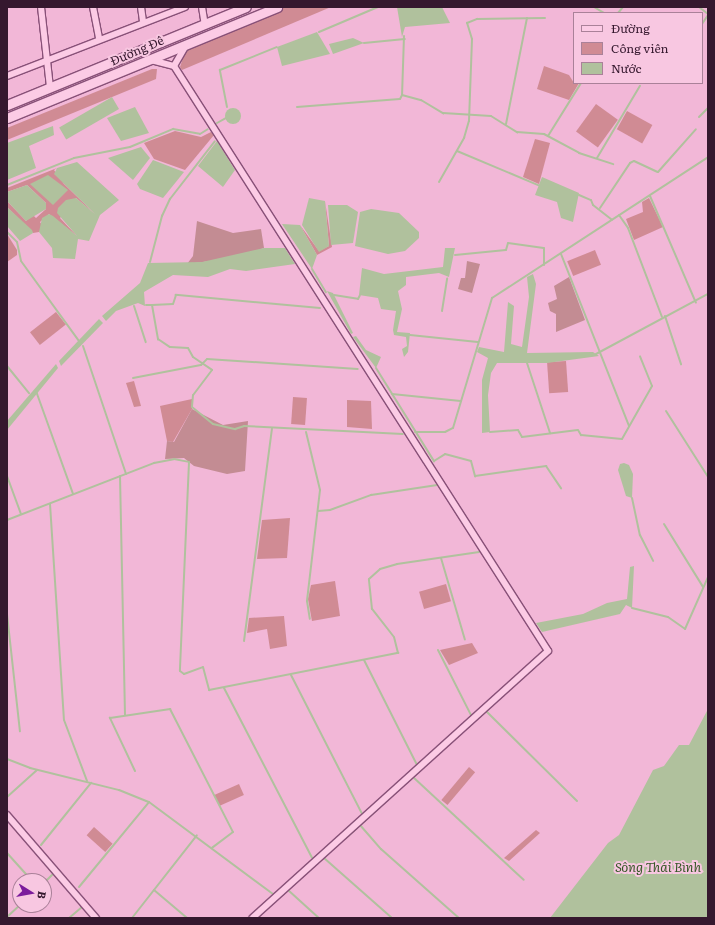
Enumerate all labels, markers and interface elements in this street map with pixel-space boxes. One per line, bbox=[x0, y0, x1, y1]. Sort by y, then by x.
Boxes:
legend bbox=[573, 12, 703, 84]
text: Đường bbox=[611, 19, 650, 37]
street label: Đường Đê bbox=[108, 33, 166, 69]
text: Công viên bbox=[611, 39, 669, 57]
text: Nước bbox=[611, 59, 642, 77]
water label: Sông Thái Bình bbox=[615, 859, 701, 875]
north arrow bbox=[12, 873, 52, 913]
text: B bbox=[34, 890, 51, 900]

